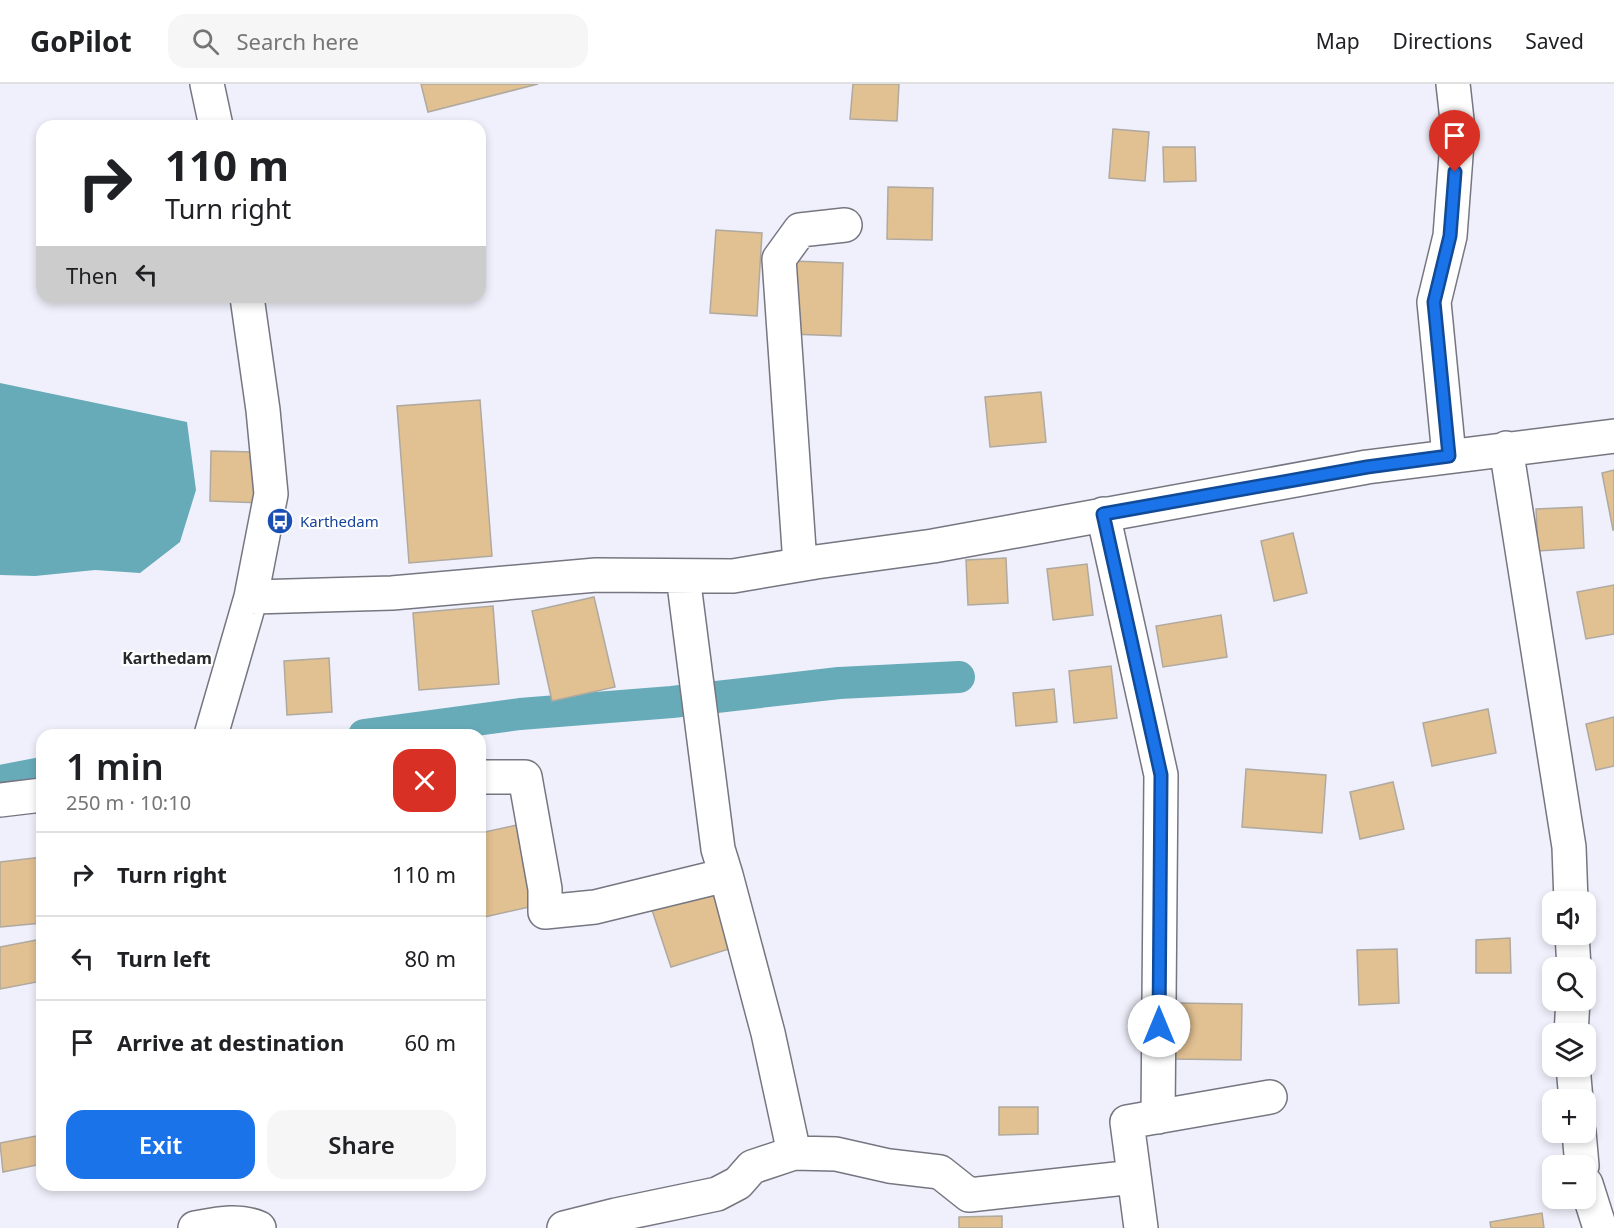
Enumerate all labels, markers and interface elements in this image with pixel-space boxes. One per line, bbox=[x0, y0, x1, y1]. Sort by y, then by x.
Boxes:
search box bbox=[168, 14, 588, 68]
text: GoPilot bbox=[30, 22, 132, 60]
icon: search bbox=[189, 25, 222, 58]
text: Search here bbox=[237, 26, 359, 56]
text: Map bbox=[1316, 27, 1360, 55]
text: Directions bbox=[1393, 27, 1492, 55]
text: Saved bbox=[1525, 27, 1584, 55]
pin bbox=[1429, 110, 1480, 172]
icon: arrive bbox=[1438, 119, 1471, 152]
text: 110 m bbox=[165, 136, 289, 193]
icon: right bbox=[66, 144, 144, 222]
text: Turn right bbox=[165, 190, 291, 227]
icon: left bbox=[130, 258, 163, 291]
text: Then bbox=[66, 260, 118, 290]
bus stop icon: Karthedam bbox=[265, 506, 295, 536]
place label: Karthedam bbox=[300, 511, 379, 531]
district label: Karthedam bbox=[122, 647, 212, 669]
text: 1 min bbox=[66, 742, 164, 791]
button: close bbox=[393, 749, 456, 812]
text: 250 m · 10:10 bbox=[66, 789, 191, 816]
icon: right bbox=[66, 858, 99, 891]
text: Turn right bbox=[117, 859, 227, 889]
text: 110 m bbox=[392, 859, 456, 889]
map controls bbox=[1542, 891, 1596, 1209]
button: sound bbox=[1542, 891, 1596, 945]
icon: left bbox=[66, 942, 99, 975]
text: Turn left bbox=[117, 943, 211, 973]
text: 80 m bbox=[405, 943, 456, 973]
button: search bbox=[1542, 957, 1596, 1011]
position arrow bbox=[1127, 994, 1191, 1058]
button: layers bbox=[1542, 1023, 1596, 1077]
icon: arrive bbox=[66, 1026, 99, 1059]
text: Arrive at destination bbox=[117, 1027, 344, 1057]
text: 60 m bbox=[405, 1027, 456, 1057]
button: + bbox=[1542, 1089, 1596, 1143]
button: Exit bbox=[66, 1110, 255, 1179]
button: Share bbox=[267, 1110, 456, 1179]
button: − bbox=[1542, 1155, 1596, 1209]

